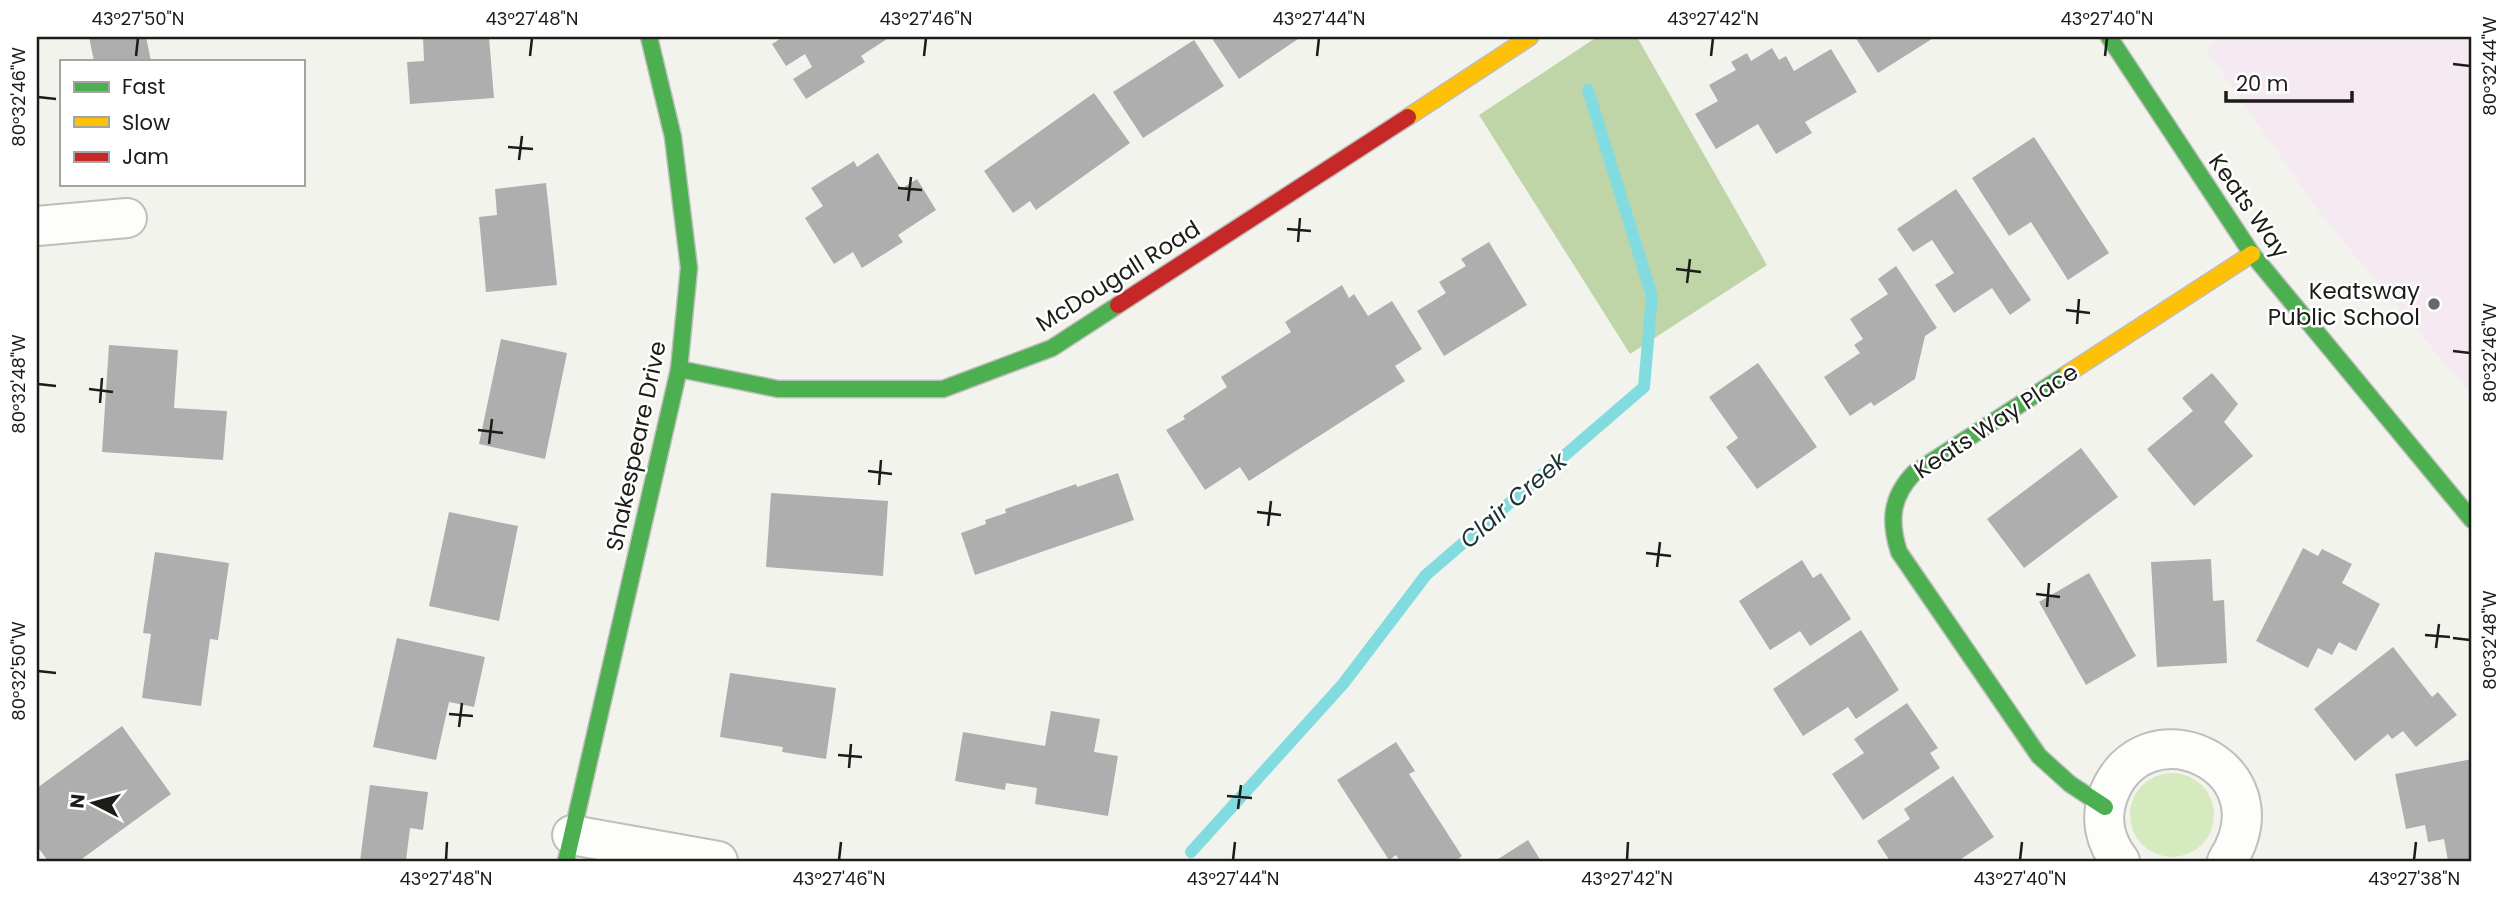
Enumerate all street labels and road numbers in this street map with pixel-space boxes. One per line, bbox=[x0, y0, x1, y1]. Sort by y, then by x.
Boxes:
street label: Keats Way bbox=[2201, 147, 2297, 265]
street label: McDougall Road bbox=[1030, 213, 1206, 339]
street label: Shakespeare Drive bbox=[598, 338, 674, 554]
street label: Keats Way Place bbox=[1908, 356, 2084, 486]

